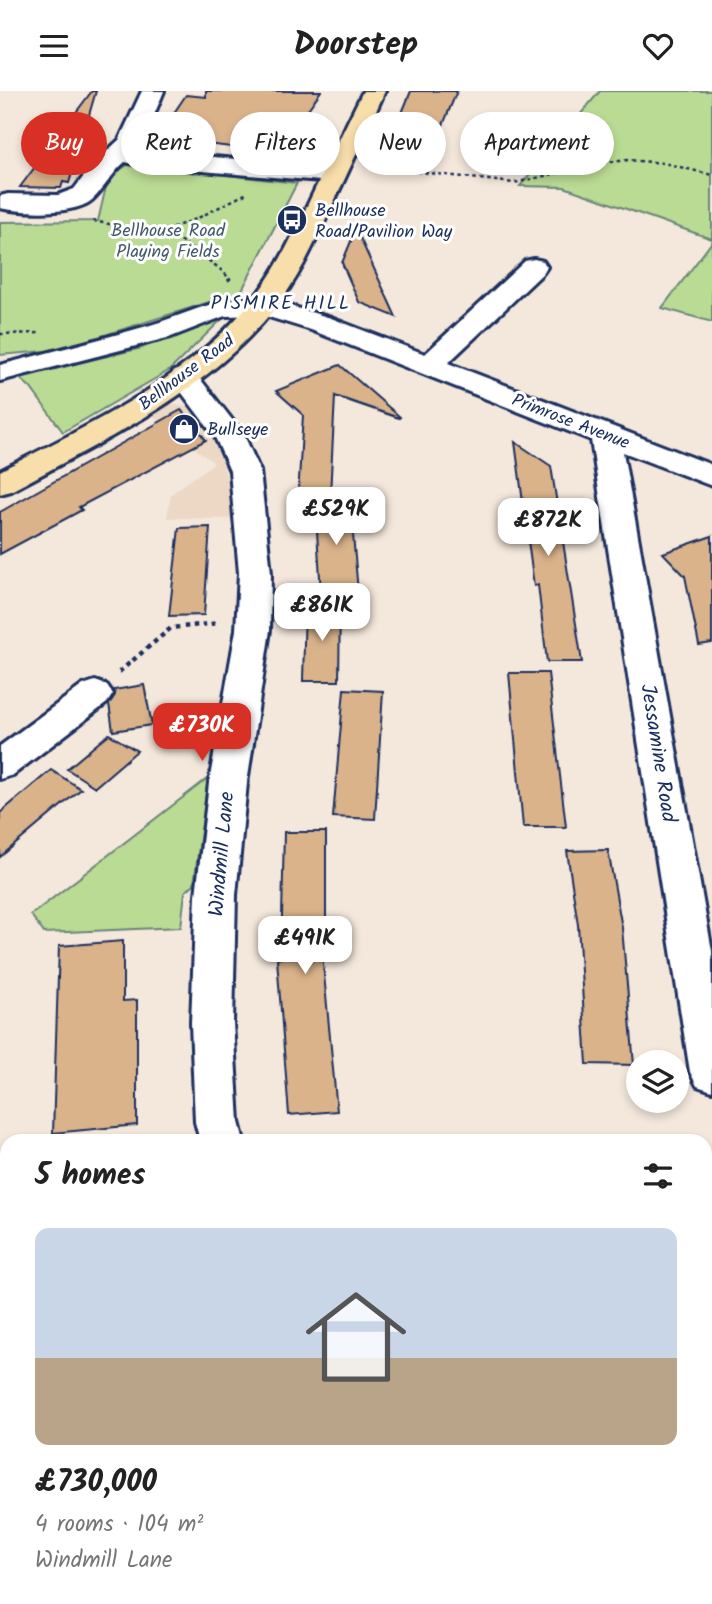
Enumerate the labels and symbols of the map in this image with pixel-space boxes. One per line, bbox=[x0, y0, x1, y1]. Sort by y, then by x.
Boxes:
place label: Bellhouse Road/Pavilion Way bbox=[315, 197, 453, 247]
bus stop icon: Bellhouse Road/Pavilion Way bbox=[275, 203, 309, 237]
park label: Bellhouse Road Playing Fields bbox=[111, 217, 226, 267]
district label: PISMIRE HILL bbox=[211, 289, 351, 319]
street label: Bellhouse Road bbox=[133, 327, 242, 419]
street label: Primrose Avenue bbox=[507, 387, 634, 458]
shop icon: Bullseye bbox=[167, 412, 201, 446]
place label: Bullseye bbox=[207, 416, 268, 445]
pin: £529K bbox=[287, 487, 385, 547]
pin: £872K bbox=[499, 498, 597, 558]
pin: £861K bbox=[273, 583, 371, 643]
street label: Jessamine Road bbox=[630, 682, 685, 825]
pin: £730K bbox=[153, 703, 251, 763]
street label: Windmill Lane bbox=[201, 790, 244, 918]
pin: £491K bbox=[256, 917, 354, 976]

